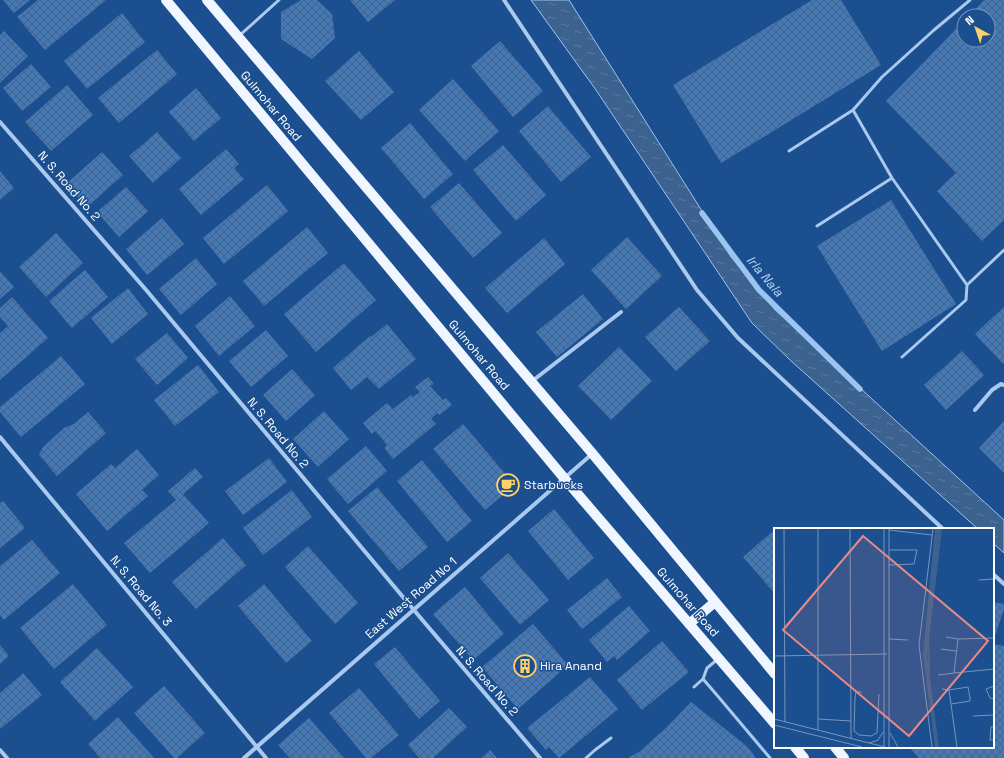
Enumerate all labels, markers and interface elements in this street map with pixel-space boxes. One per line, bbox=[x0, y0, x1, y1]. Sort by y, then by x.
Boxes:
north arrow bbox=[956, 8, 996, 48]
text: N bbox=[962, 13, 977, 28]
street label: Gulmohar Road bbox=[237, 67, 305, 145]
street label: N. S. Road No. 2 bbox=[34, 148, 104, 224]
water label: Irla Nala bbox=[743, 252, 788, 301]
street label: Gulmohar Road bbox=[445, 316, 513, 394]
street label: N. S. Road No. 2 bbox=[244, 394, 312, 472]
cafe icon: Starbucks bbox=[495, 472, 521, 498]
place label: Starbucks bbox=[524, 477, 583, 493]
inset map bbox=[774, 528, 994, 748]
street label: N. S. Road No. 3 bbox=[107, 552, 175, 630]
street label: East West Road No 1 bbox=[362, 554, 460, 642]
street label: Gulmohar Road bbox=[653, 564, 723, 640]
street label: N. S. Road No. 2 bbox=[452, 643, 522, 719]
building icon: Hira Anand bbox=[512, 653, 538, 679]
place label: Hira Anand bbox=[540, 658, 602, 674]

